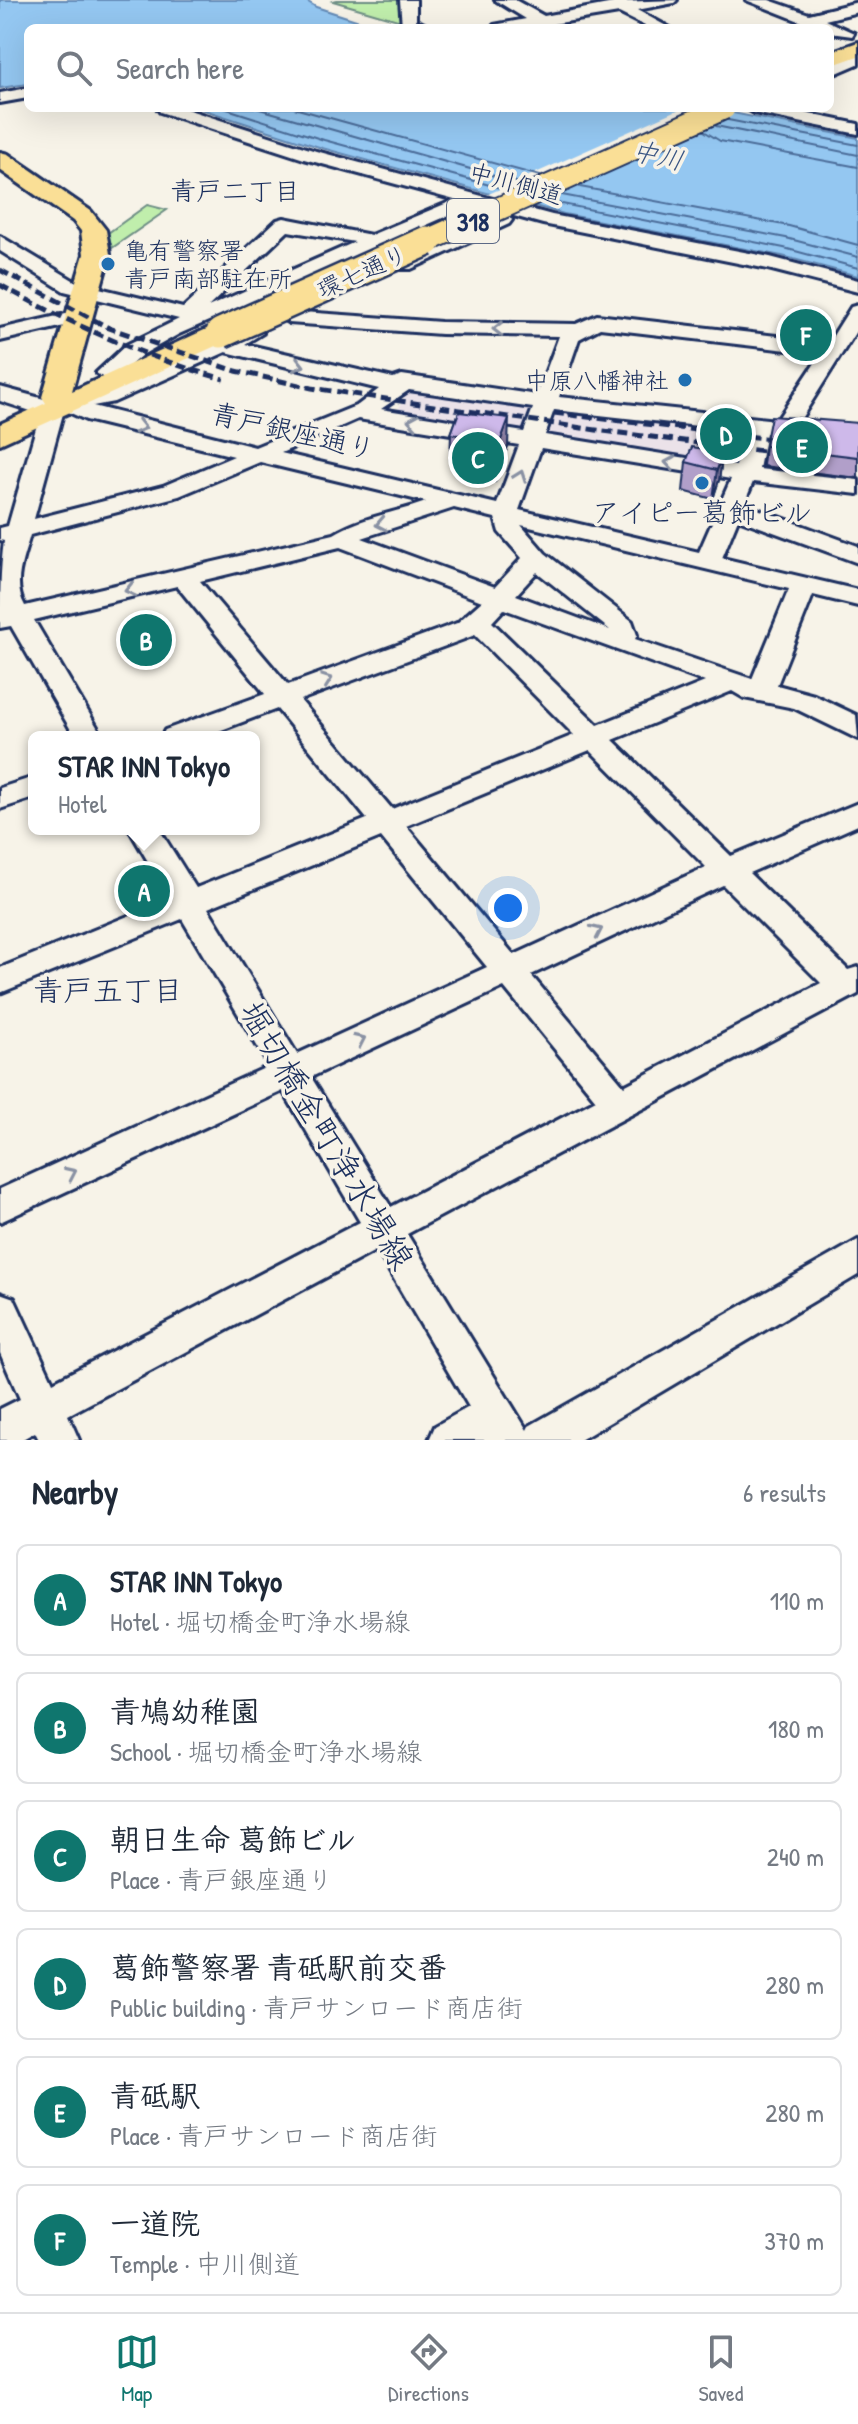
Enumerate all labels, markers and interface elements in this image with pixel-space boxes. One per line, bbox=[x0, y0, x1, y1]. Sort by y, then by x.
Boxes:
search box bbox=[24, 24, 834, 112]
icon: search bbox=[52, 46, 96, 90]
text: Search here bbox=[116, 48, 244, 88]
water label: 中川 bbox=[629, 132, 687, 178]
street label: 中川側道 bbox=[465, 155, 567, 211]
district label: 青戸二丁目 bbox=[170, 173, 300, 208]
road number: 318 bbox=[447, 199, 499, 243]
place label: 亀有警察署 青戸南部駐在所 bbox=[124, 234, 292, 294]
street label: 環七通り bbox=[312, 237, 412, 305]
marker: 亀有警察署 青戸南部駐在所 bbox=[99, 255, 117, 273]
pin: F bbox=[780, 305, 832, 365]
one-way arrow bbox=[491, 320, 504, 338]
one-way arrow bbox=[291, 356, 305, 373]
place label: 中原八幡神社 bbox=[525, 364, 669, 396]
marker: 中原八幡神社 bbox=[676, 371, 694, 389]
street label: 青戸銀座通り bbox=[207, 394, 379, 468]
pin: D bbox=[700, 404, 752, 464]
one-way arrow bbox=[406, 413, 420, 430]
pin: E bbox=[776, 417, 828, 477]
one-way arrow bbox=[134, 418, 148, 435]
pin: C bbox=[452, 428, 504, 488]
one-way arrow bbox=[663, 455, 677, 472]
one-way arrow bbox=[510, 470, 527, 484]
marker: アイピー葛飾ビル bbox=[693, 474, 711, 492]
place label: アイピー葛飾ビル bbox=[592, 493, 812, 531]
one-way arrow bbox=[374, 514, 388, 531]
one-way arrow bbox=[124, 580, 138, 597]
pin: B bbox=[120, 610, 172, 670]
one-way arrow bbox=[319, 673, 333, 690]
popup bbox=[28, 731, 260, 835]
text: STAR INN Tokyo bbox=[58, 746, 230, 786]
text: Hotel bbox=[58, 786, 107, 821]
pin: A bbox=[118, 861, 170, 921]
your location bbox=[488, 888, 528, 928]
one-way arrow bbox=[588, 925, 603, 941]
district label: 青戸五丁目 bbox=[33, 970, 183, 1010]
street label: 堀切橋金町浄水場線 bbox=[228, 992, 426, 1278]
one-way arrow bbox=[352, 1034, 367, 1050]
one-way arrow bbox=[63, 1167, 77, 1183]
text: Nearby bbox=[32, 1469, 118, 1515]
text: 6 results bbox=[743, 1475, 826, 1510]
text: STAR INN Tokyo bbox=[110, 1561, 282, 1601]
text: A bbox=[54, 1583, 66, 1618]
text: 110 m bbox=[770, 1583, 824, 1618]
text: Hotel · 堀切橋金町浄水場線 bbox=[110, 1604, 410, 1639]
text: 青鳩幼稚園 bbox=[110, 1691, 260, 1731]
text: B bbox=[53, 1711, 67, 1746]
text: 180 m bbox=[768, 1711, 824, 1746]
text: School · 堀切橋金町浄水場線 bbox=[110, 1734, 422, 1769]
text: 朝日生命 葛飾ビル bbox=[110, 1819, 356, 1859]
text: C bbox=[53, 1839, 67, 1874]
text: 240 m bbox=[767, 1839, 824, 1874]
text: Place · 青戸銀座通り bbox=[110, 1862, 333, 1897]
text: 葛飾警察署 青砥駅前交番 bbox=[110, 1947, 447, 1987]
text: D bbox=[54, 1967, 66, 2002]
text: 280 m bbox=[765, 1967, 824, 2002]
text: Public building · 青戸サンロード商店街 bbox=[110, 1990, 523, 2025]
text: 青砥駅 bbox=[110, 2075, 200, 2115]
text: E bbox=[54, 2095, 66, 2130]
text: 280 m bbox=[765, 2095, 824, 2130]
text: Place · 青戸サンロード商店街 bbox=[110, 2118, 437, 2153]
text: 一道院 bbox=[110, 2203, 200, 2243]
text: F bbox=[55, 2223, 65, 2258]
text: 370 m bbox=[764, 2223, 824, 2258]
text: Temple · 中川側道 bbox=[110, 2246, 300, 2281]
tab: Map bbox=[115, 2330, 159, 2408]
tab: Directions bbox=[388, 2330, 469, 2408]
tab: Saved bbox=[698, 2330, 743, 2408]

